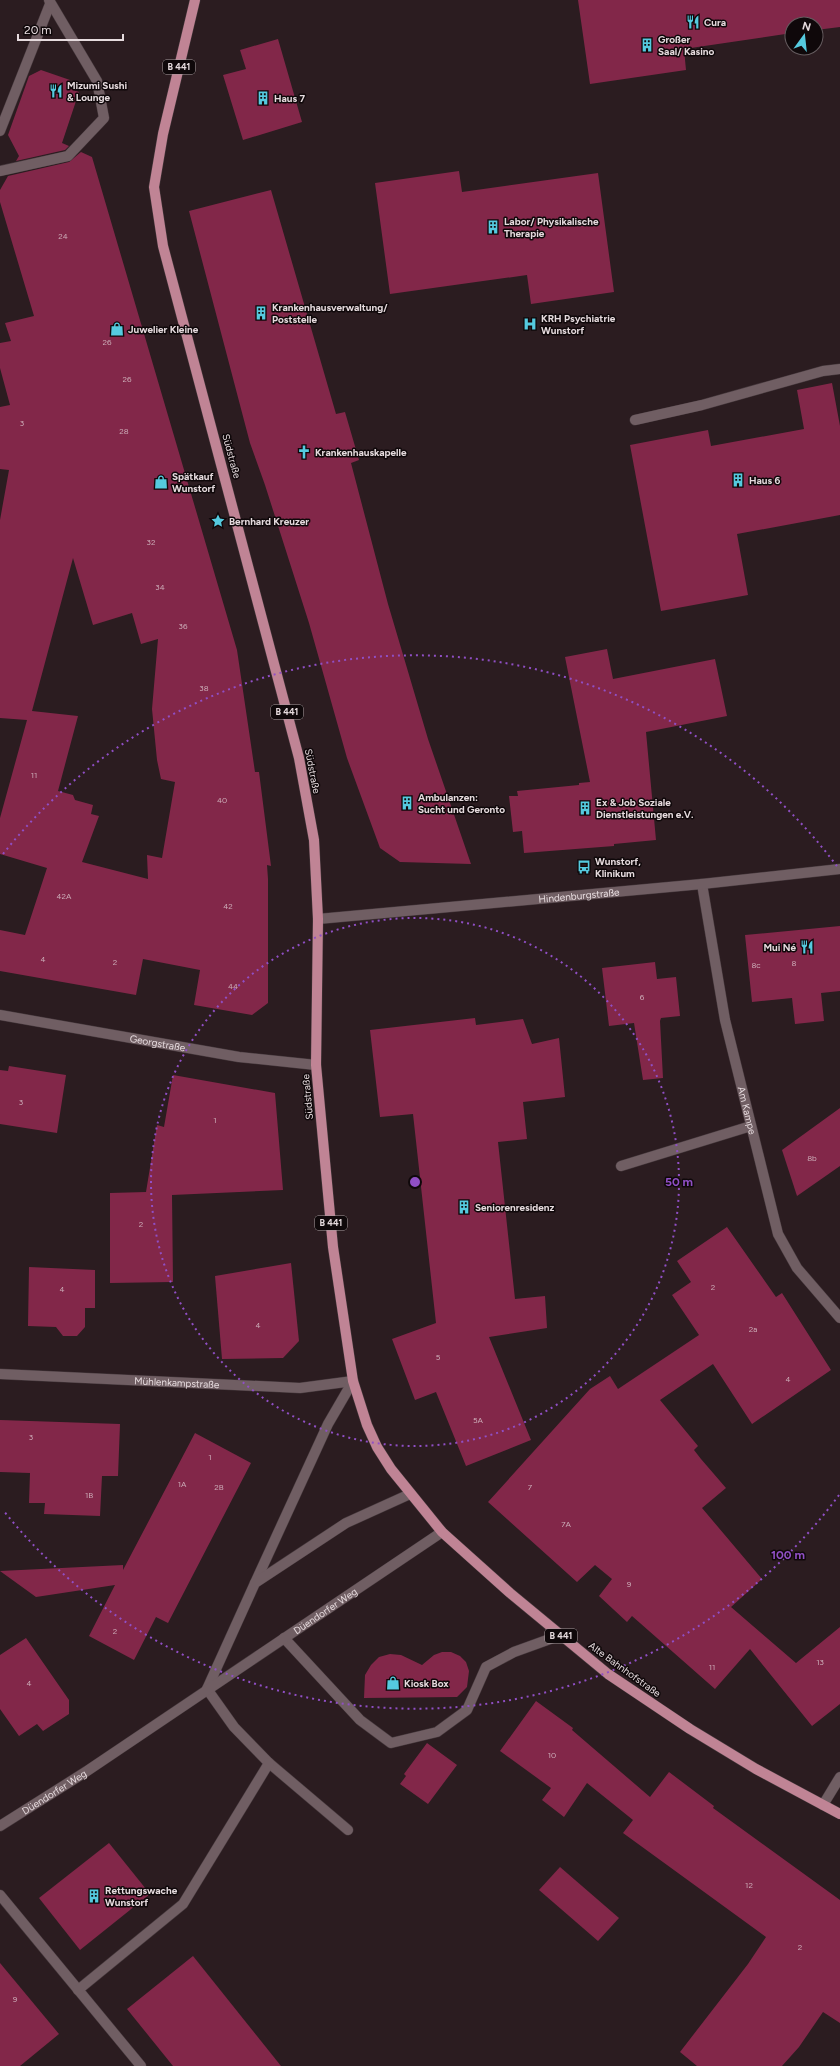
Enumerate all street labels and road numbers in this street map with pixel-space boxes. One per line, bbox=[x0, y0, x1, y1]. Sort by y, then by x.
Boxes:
road number: B 441 bbox=[163, 60, 195, 74]
street label: Südstraße bbox=[219, 432, 244, 480]
road number: B 441 bbox=[271, 705, 303, 719]
street label: Südstraße bbox=[302, 747, 323, 795]
street label: Hindenburgstraße bbox=[538, 886, 621, 906]
street label: Georgstraße bbox=[129, 1032, 187, 1055]
street label: Südstraße bbox=[299, 1073, 316, 1120]
street label: Am Kampe bbox=[735, 1085, 759, 1136]
road number: B 441 bbox=[315, 1216, 347, 1230]
street label: Mühlenkampstraße bbox=[134, 1374, 220, 1391]
street label: Düendorfer Weg bbox=[291, 1585, 360, 1637]
road number: B 441 bbox=[545, 1629, 577, 1643]
street label: Alte Bahnhofstraße bbox=[586, 1639, 664, 1700]
street label: Düendorfer Weg bbox=[20, 1767, 89, 1818]

